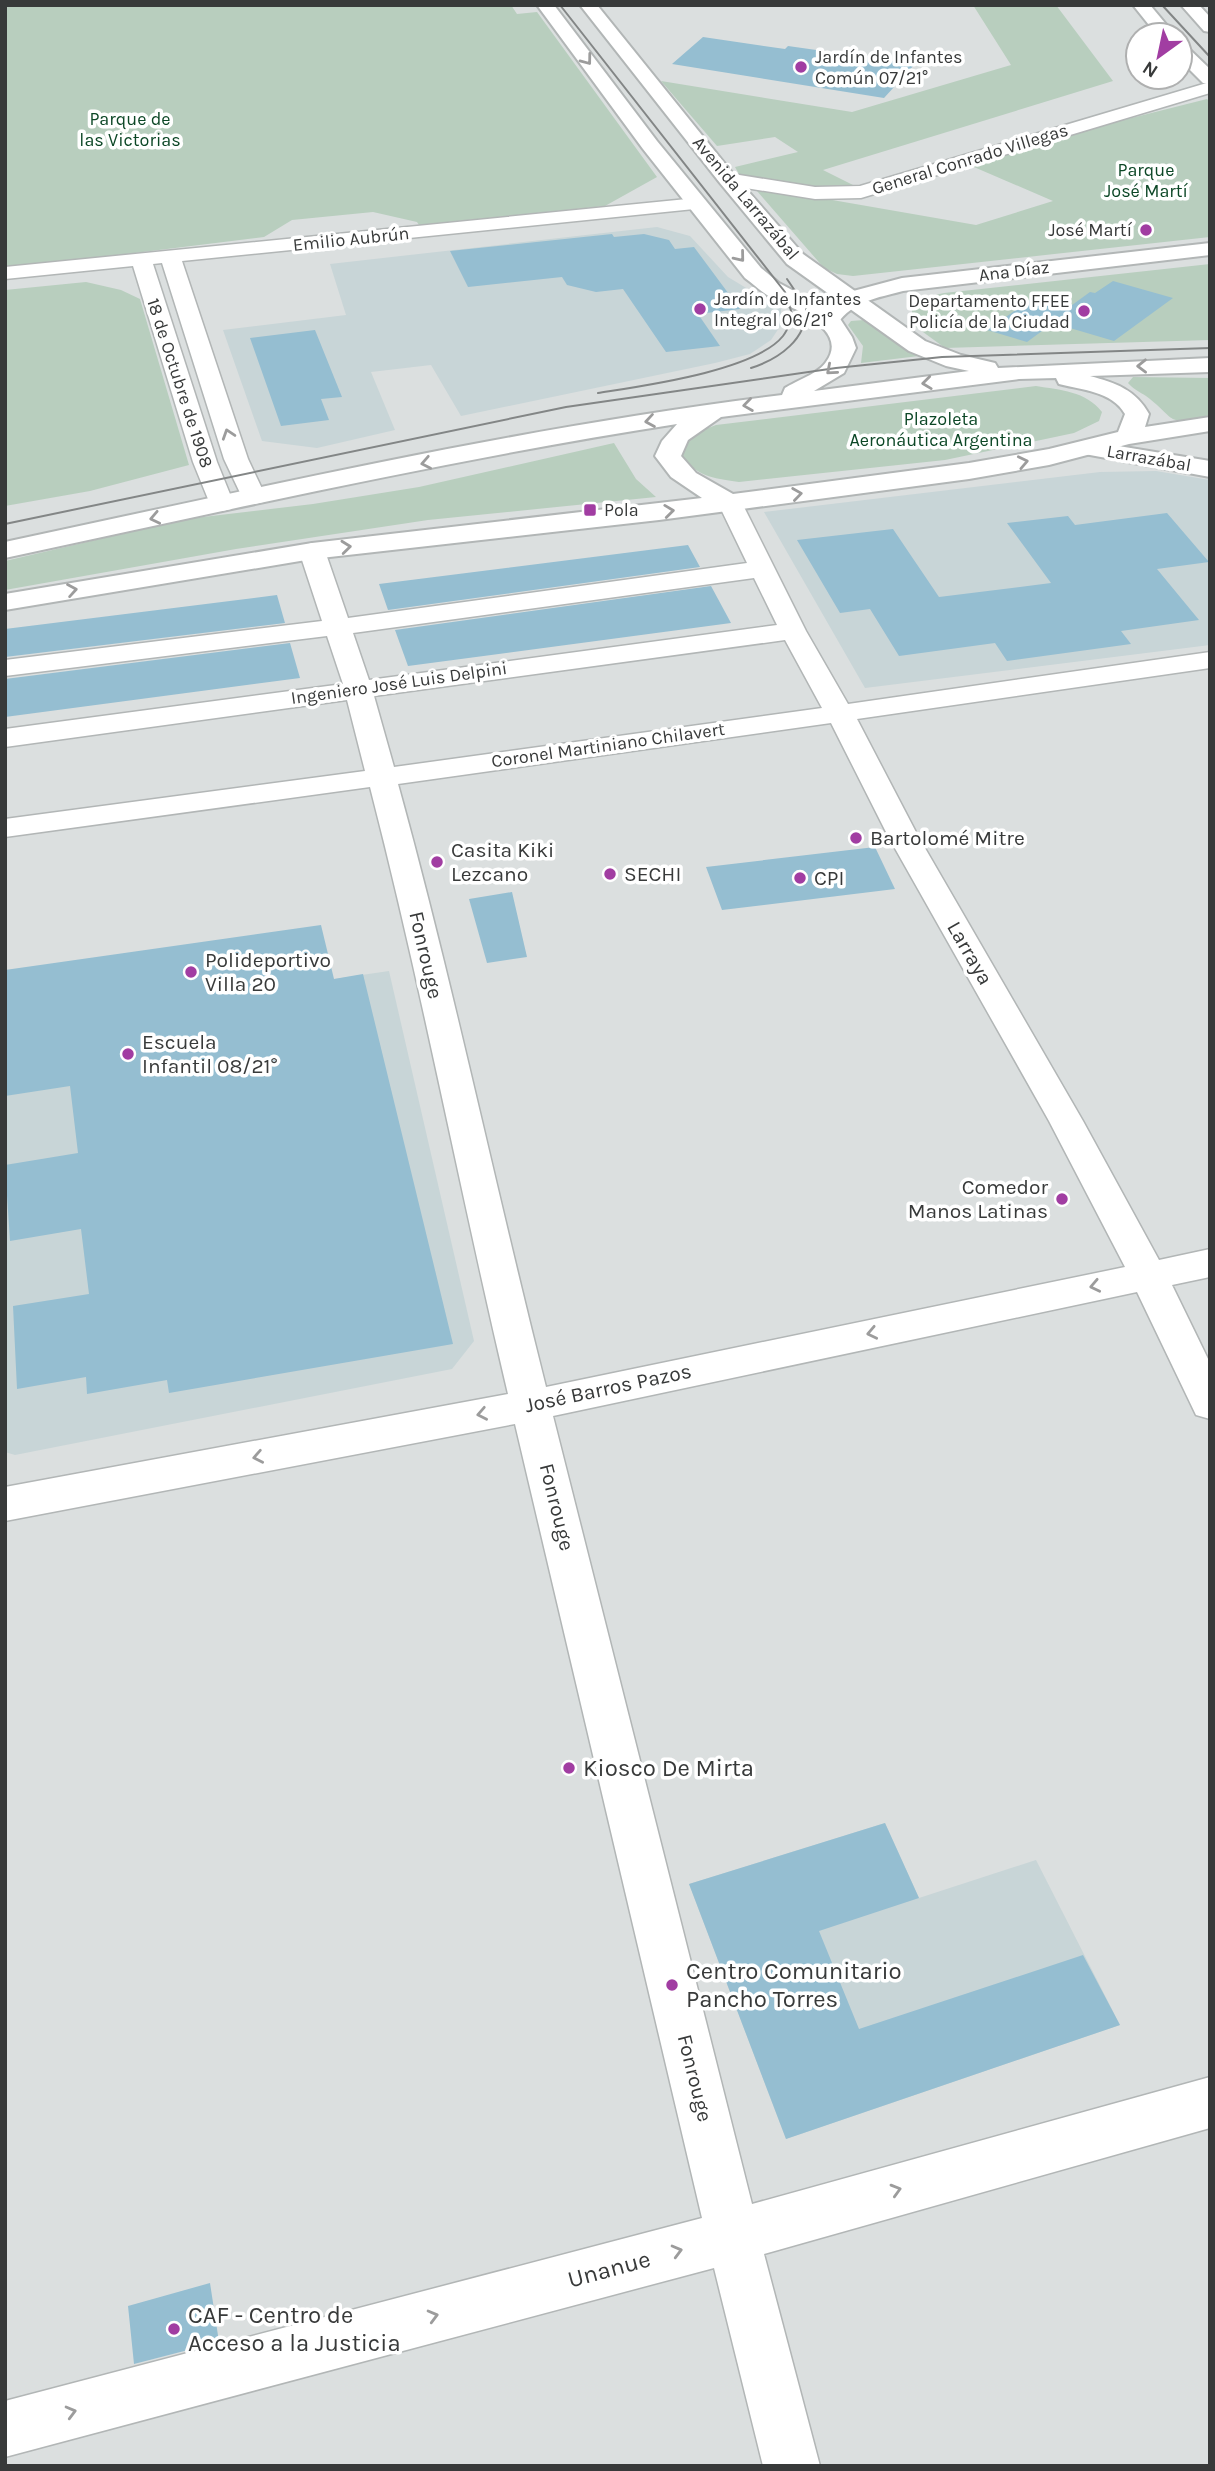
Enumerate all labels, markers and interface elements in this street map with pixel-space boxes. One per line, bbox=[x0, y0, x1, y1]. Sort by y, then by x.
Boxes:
north arrow bbox=[1124, 21, 1194, 91]
place label: Jardín de Infantes Común 07/21° bbox=[815, 46, 962, 89]
one-way arrow bbox=[578, 52, 591, 64]
text: N bbox=[1139, 56, 1162, 82]
marker: Jardín de Infantes Común 07/21° bbox=[793, 59, 809, 75]
park label: Parque de las Victorias bbox=[79, 108, 181, 151]
street label: General Conrado Villegas bbox=[869, 119, 1071, 199]
street label: Avenida Larrazábal bbox=[688, 132, 804, 264]
park label: Parque José Martí bbox=[1104, 159, 1189, 202]
place label: José Martí bbox=[1048, 219, 1133, 241]
street label: Emilio Aubrún bbox=[292, 222, 410, 256]
marker: José Martí bbox=[1138, 222, 1154, 238]
one-way arrow bbox=[731, 250, 744, 262]
street label: Ana Díaz bbox=[977, 256, 1051, 286]
place label: Jardín de Infantes Integral 06/21° bbox=[714, 288, 861, 331]
place label: Departamento FFEE Policía de la Ciudad bbox=[908, 290, 1070, 333]
street label: 18 de Octubre de 1908 bbox=[142, 295, 218, 471]
marker: Jardín de Infantes Integral 06/21° bbox=[692, 301, 708, 317]
marker: Departamento FFEE Policía de la Ciudad bbox=[1076, 303, 1092, 319]
one-way arrow bbox=[1136, 358, 1146, 374]
one-way arrow bbox=[826, 362, 839, 375]
one-way arrow bbox=[921, 375, 933, 390]
one-way arrow bbox=[742, 397, 754, 412]
park label: Plazoleta Aeronáutica Argentina bbox=[850, 408, 1032, 451]
one-way arrow bbox=[644, 413, 655, 428]
one-way arrow bbox=[222, 429, 236, 441]
street label: Larrazábal bbox=[1105, 440, 1193, 476]
one-way arrow bbox=[420, 455, 432, 470]
one-way arrow bbox=[1016, 456, 1028, 471]
one-way arrow bbox=[791, 487, 803, 502]
place label: Pola bbox=[604, 499, 639, 521]
marker: Pola bbox=[582, 502, 598, 518]
one-way arrow bbox=[663, 503, 675, 518]
one-way arrow bbox=[149, 510, 161, 525]
one-way arrow bbox=[340, 540, 351, 555]
one-way arrow bbox=[67, 583, 78, 598]
street label: Ingeniero José Luis Delpini bbox=[289, 657, 509, 709]
street label: Coronel Martiniano Chilavert bbox=[490, 718, 726, 772]
place label: Bartolomé Mitre bbox=[870, 826, 1025, 850]
marker: Bartolomé Mitre bbox=[848, 830, 864, 846]
place label: Casita Kiki Lezcano bbox=[451, 838, 554, 886]
marker: Casita Kiki Lezcano bbox=[429, 854, 445, 870]
place label: SECHI bbox=[624, 862, 681, 886]
marker: SECHI bbox=[602, 866, 618, 882]
place label: CPI bbox=[814, 866, 844, 890]
marker: CPI bbox=[792, 870, 808, 886]
street label: Fonrouge bbox=[404, 909, 448, 1001]
street label: Larraya bbox=[942, 917, 998, 989]
place label: Polideportivo Villa 20 bbox=[205, 948, 331, 996]
marker: Polideportivo Villa 20 bbox=[183, 964, 199, 980]
place label: Escuela Infantil 08/21° bbox=[142, 1030, 278, 1078]
marker: Escuela Infantil 08/21° bbox=[120, 1046, 136, 1062]
place label: Comedor Manos Latinas bbox=[908, 1175, 1048, 1223]
marker: Comedor Manos Latinas bbox=[1054, 1191, 1070, 1207]
one-way arrow bbox=[1089, 1278, 1101, 1292]
one-way arrow bbox=[866, 1325, 878, 1339]
street label: José Barros Pazos bbox=[523, 1359, 693, 1417]
one-way arrow bbox=[476, 1406, 488, 1421]
one-way arrow bbox=[252, 1448, 264, 1463]
street label: Fonrouge bbox=[535, 1461, 579, 1553]
place label: Kiosco De Mirta bbox=[583, 1754, 754, 1782]
marker: Kiosco De Mirta bbox=[561, 1760, 577, 1776]
place label: Centro Comunitario Pancho Torres bbox=[686, 1957, 902, 2013]
marker: Centro Comunitario Pancho Torres bbox=[664, 1977, 680, 1993]
street label: Fonrouge bbox=[673, 2032, 717, 2124]
one-way arrow bbox=[890, 2184, 902, 2199]
street label: Unanue bbox=[564, 2245, 654, 2293]
one-way arrow bbox=[671, 2245, 683, 2259]
place label: CAF - Centro de Acceso a la Justicia bbox=[188, 2301, 401, 2357]
one-way arrow bbox=[427, 2310, 439, 2324]
marker: CAF - Centro de Acceso a la Justicia bbox=[166, 2321, 182, 2337]
one-way arrow bbox=[65, 2406, 77, 2420]

